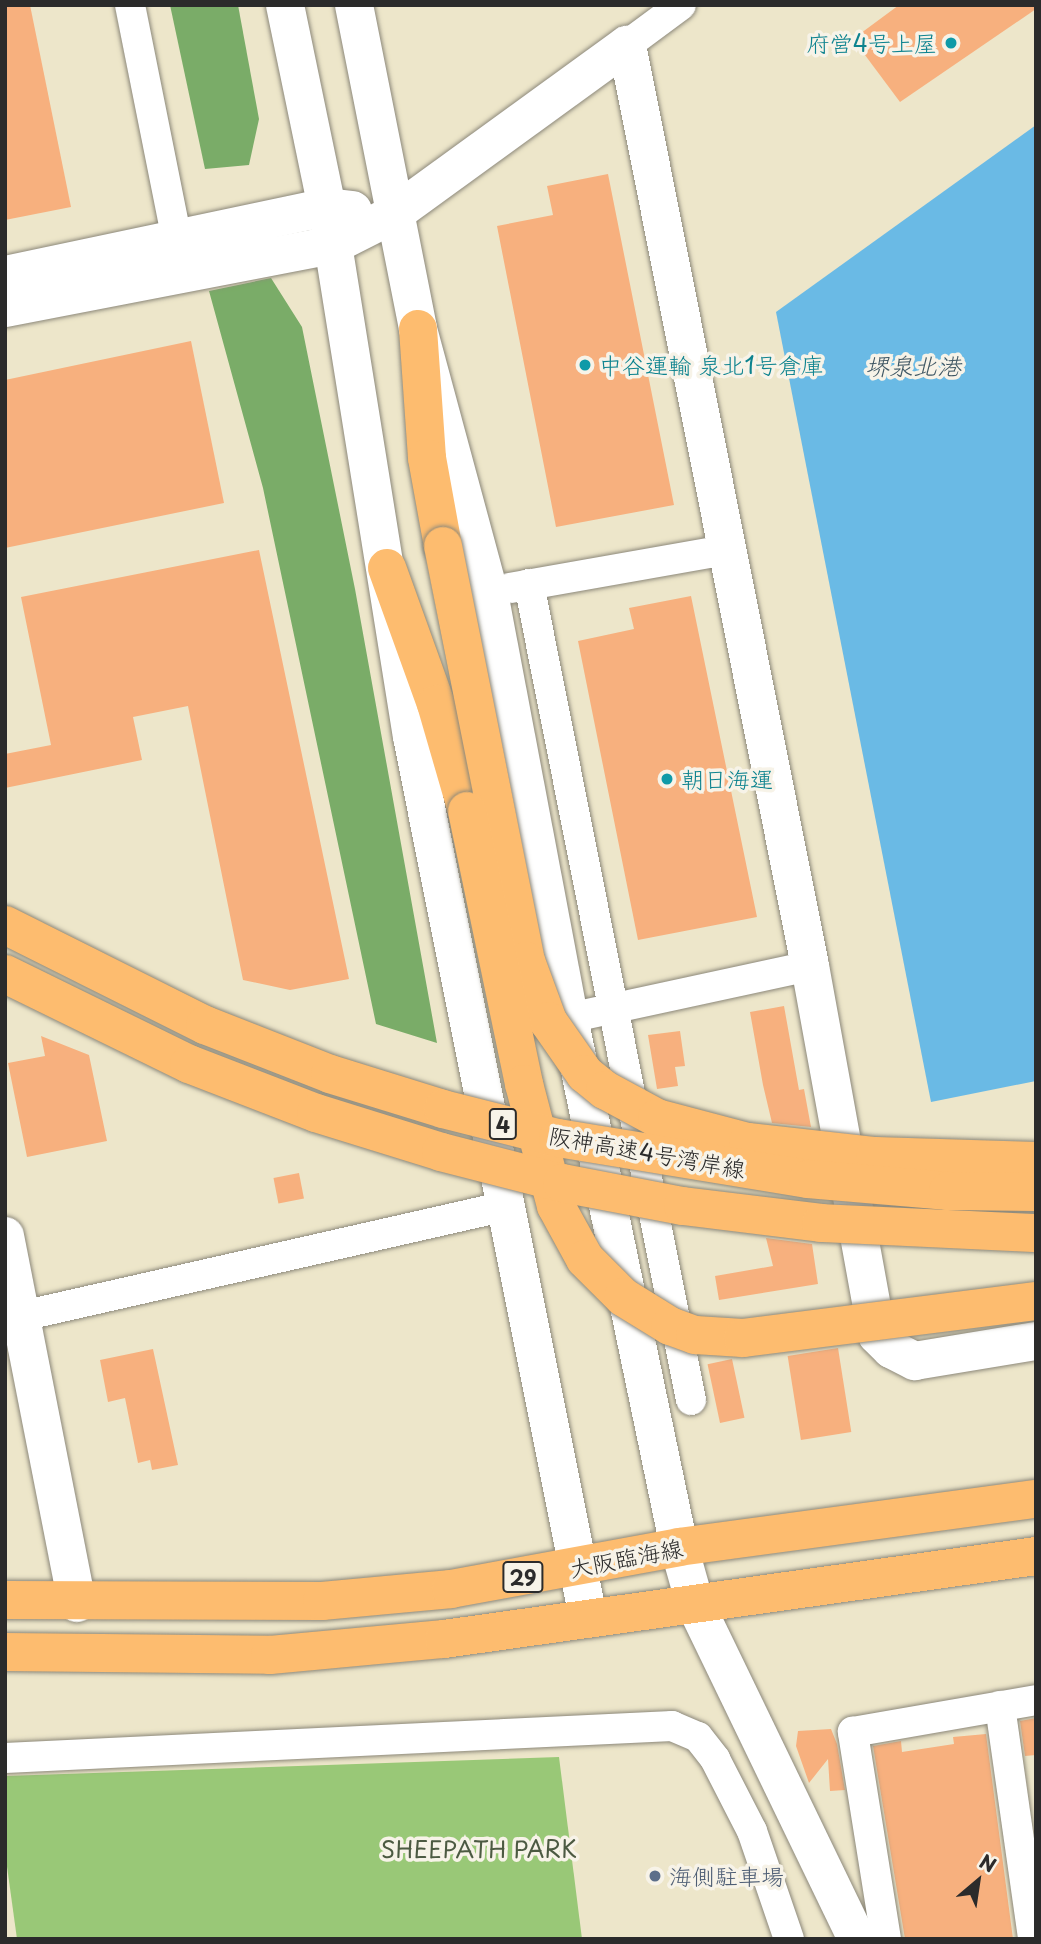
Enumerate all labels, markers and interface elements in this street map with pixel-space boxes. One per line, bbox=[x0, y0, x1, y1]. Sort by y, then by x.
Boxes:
place label: 府営4号上屋 bbox=[807, 29, 937, 57]
marker: 府営4号上屋 bbox=[943, 35, 959, 51]
place label: 中谷運輸 泉北1号倉庫 bbox=[599, 351, 824, 379]
water label: 堺泉北港 bbox=[865, 352, 961, 380]
marker: 中谷運輸 泉北1号倉庫 bbox=[577, 357, 593, 373]
place label: 朝日海運 bbox=[681, 765, 773, 793]
marker: 朝日海運 bbox=[659, 771, 675, 787]
road number: 4 bbox=[487, 1106, 519, 1142]
street label: 阪神高速4号湾岸線 bbox=[547, 1121, 747, 1183]
street label: 大阪臨海線 bbox=[567, 1533, 685, 1583]
road number: 29 bbox=[502, 1560, 544, 1594]
park label: SHEEPATH PARK bbox=[382, 1835, 576, 1863]
north arrow bbox=[943, 1846, 1013, 1916]
text: N bbox=[975, 1847, 1002, 1879]
place label: 海側駐車場 bbox=[669, 1862, 784, 1890]
marker: 海側駐車場 bbox=[647, 1868, 663, 1884]

